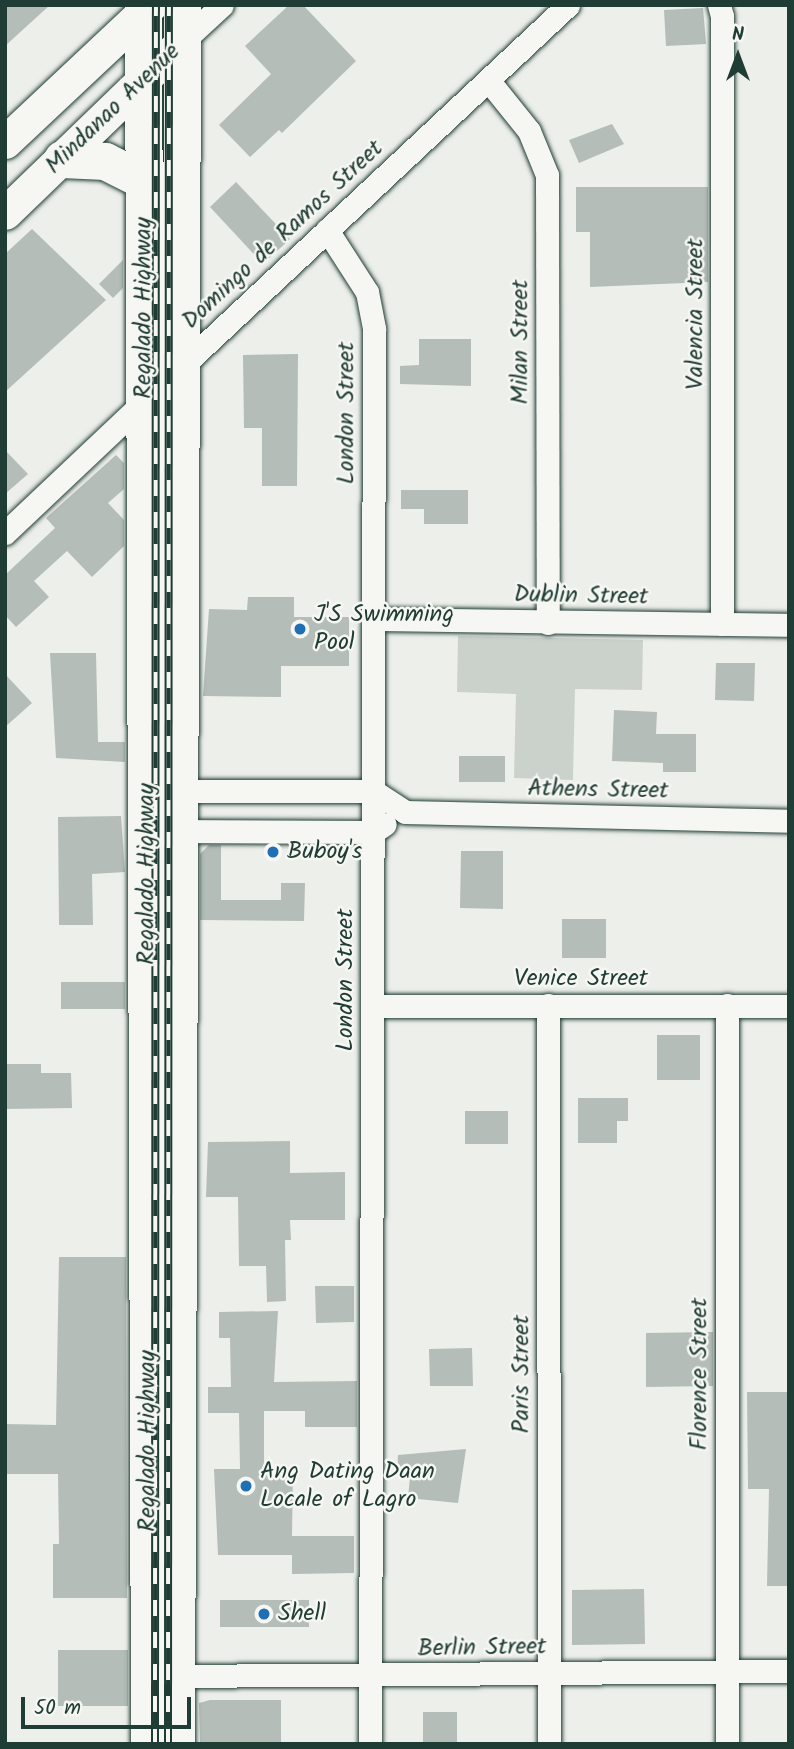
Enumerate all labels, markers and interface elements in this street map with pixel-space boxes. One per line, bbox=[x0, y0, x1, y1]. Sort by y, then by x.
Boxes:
text: N bbox=[732, 20, 744, 50]
north arrow bbox=[703, 21, 773, 91]
street label: Mindanao Avenue bbox=[40, 38, 186, 180]
street label: Domingo de Ramos Street bbox=[177, 134, 389, 336]
street label: Regalado Highway bbox=[130, 217, 158, 399]
street label: Valencia Street bbox=[682, 238, 710, 390]
street label: Milan Street bbox=[507, 279, 535, 405]
street label: London Street bbox=[333, 342, 361, 484]
street label: Dublin Street bbox=[514, 580, 648, 612]
place label: J'S Swimming Pool bbox=[314, 601, 454, 657]
marker: J'S Swimming Pool bbox=[292, 621, 308, 637]
street label: Athens Street bbox=[527, 774, 669, 806]
street label: Regalado Highway bbox=[133, 783, 161, 965]
place label: Buboy's bbox=[287, 838, 362, 866]
marker: Buboy's bbox=[265, 844, 281, 860]
street label: London Street bbox=[332, 909, 360, 1051]
street label: Venice Street bbox=[514, 965, 648, 993]
street label: Florence Street bbox=[686, 1298, 714, 1450]
street label: Paris Street bbox=[508, 1315, 536, 1433]
street label: Regalado Highway bbox=[134, 1350, 162, 1532]
place label: Ang Dating Daan Locale of Lagro bbox=[260, 1458, 435, 1514]
marker: Ang Dating Daan Locale of Lagro bbox=[238, 1478, 254, 1494]
place label: Shell bbox=[278, 1600, 326, 1628]
marker: Shell bbox=[256, 1606, 272, 1622]
street label: Berlin Street bbox=[417, 1632, 547, 1664]
scale bar bbox=[24, 1682, 194, 1726]
text: 50 m bbox=[34, 1692, 81, 1725]

